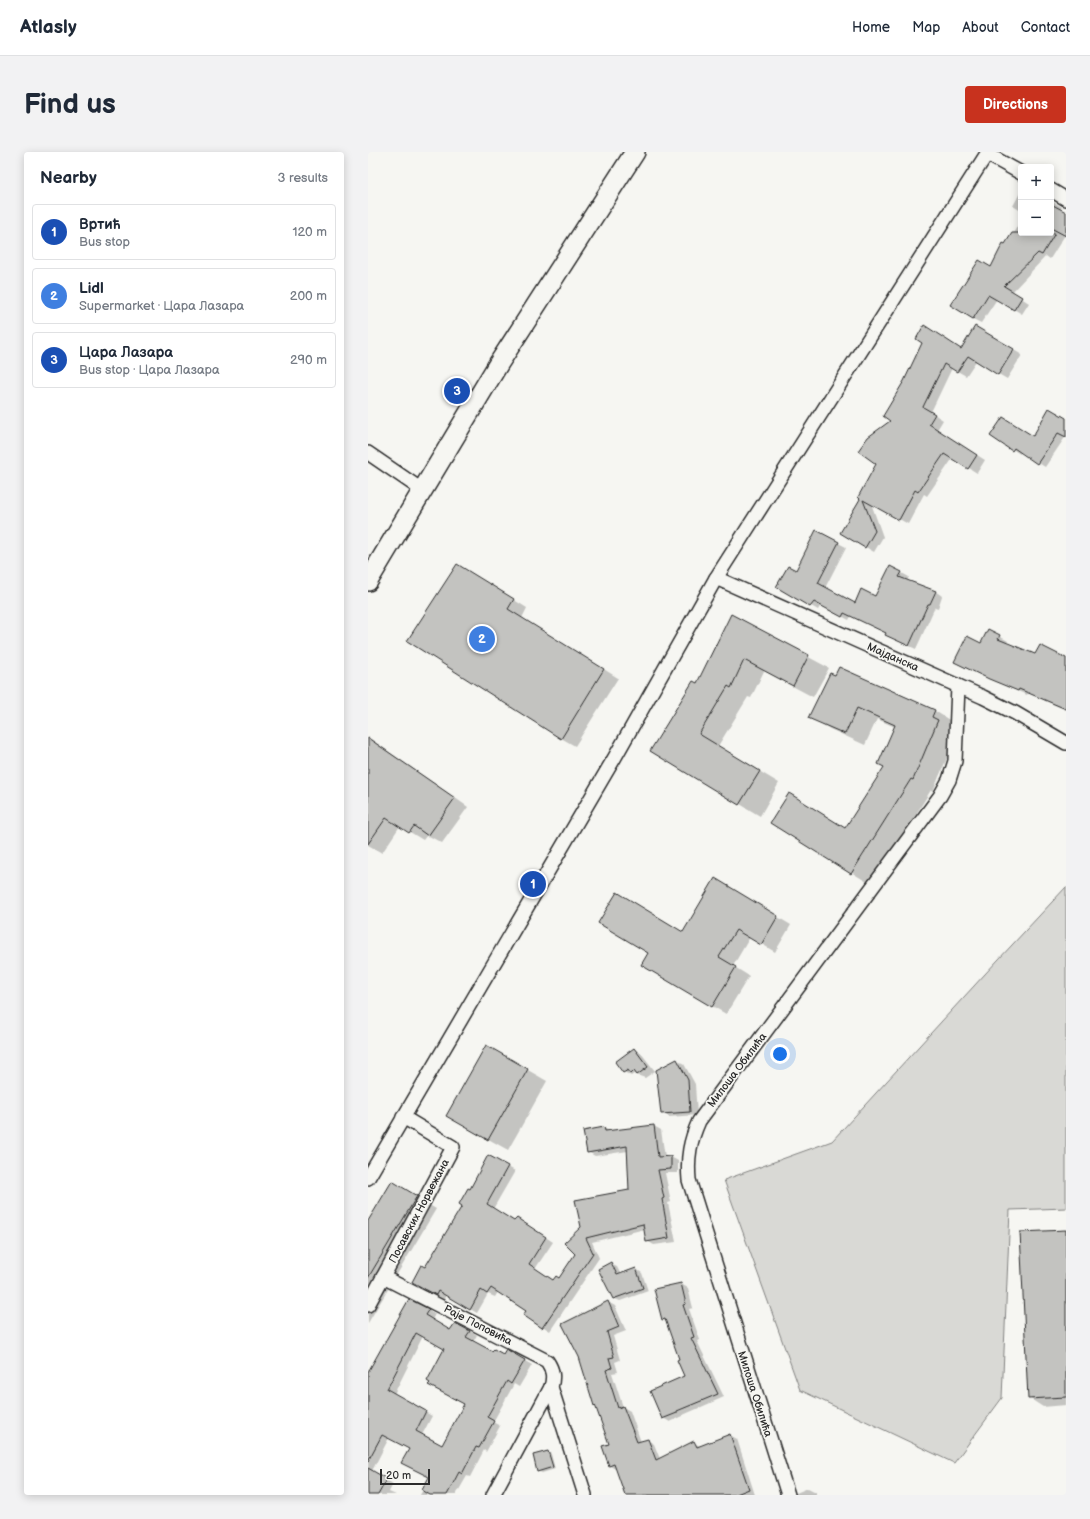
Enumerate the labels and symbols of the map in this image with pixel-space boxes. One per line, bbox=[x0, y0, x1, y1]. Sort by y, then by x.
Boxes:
pin: 3 bbox=[444, 376, 470, 406]
pin: 2 bbox=[469, 624, 495, 654]
street label: Мајданска bbox=[865, 640, 921, 674]
pin: 1 bbox=[520, 869, 546, 899]
street label: Милоша Обилића bbox=[705, 1030, 769, 1110]
your location bbox=[770, 1044, 790, 1064]
street label: Посавских Норвежана bbox=[386, 1156, 452, 1265]
street label: Раје Поповића bbox=[442, 1302, 515, 1348]
street label: Милоша Обилића bbox=[735, 1349, 775, 1439]
scale bar bbox=[380, 1467, 430, 1486]

